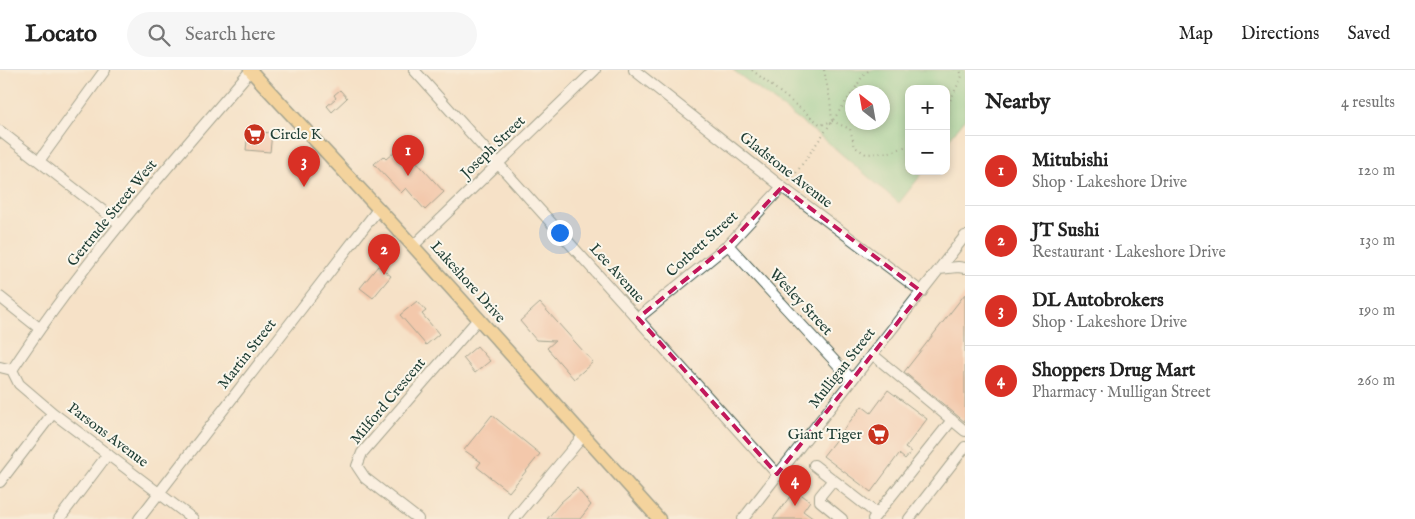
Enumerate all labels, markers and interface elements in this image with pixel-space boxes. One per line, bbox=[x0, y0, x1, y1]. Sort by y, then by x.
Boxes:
search box bbox=[127, 12, 477, 57]
text: Locato bbox=[25, 19, 97, 50]
icon: search bbox=[145, 21, 173, 49]
text: Search here bbox=[185, 23, 276, 47]
text: Map bbox=[1179, 23, 1213, 46]
text: Directions bbox=[1241, 23, 1319, 46]
text: Saved bbox=[1347, 23, 1390, 46]
north arrow bbox=[845, 85, 890, 130]
map controls bbox=[905, 85, 950, 175]
button: + bbox=[905, 85, 950, 130]
text: Nearby bbox=[985, 89, 1050, 116]
text: 4 results bbox=[1341, 93, 1395, 113]
street label: Joseph Street bbox=[455, 111, 529, 184]
supermarket icon: Circle K bbox=[242, 122, 266, 146]
place label: Circle K bbox=[270, 125, 322, 144]
street label: Gladstone Avenue bbox=[736, 128, 836, 212]
button: − bbox=[905, 130, 950, 175]
pin: 1 bbox=[392, 135, 424, 176]
pin: 3 bbox=[288, 146, 320, 187]
text: Mitubishi bbox=[1032, 149, 1108, 173]
street label: Gertrude Street West bbox=[63, 156, 161, 270]
text: 1 bbox=[998, 161, 1004, 181]
text: 120 m bbox=[1358, 161, 1395, 181]
text: Shop · Lakeshore Drive bbox=[1032, 173, 1187, 193]
street label: Corbett Street bbox=[662, 207, 742, 281]
text: JT Sushi bbox=[1032, 219, 1099, 243]
your location bbox=[547, 220, 573, 246]
text: 2 bbox=[997, 231, 1005, 251]
text: 130 m bbox=[1359, 231, 1395, 251]
pin: 2 bbox=[368, 234, 400, 275]
street label: Lakeshore Drive bbox=[426, 237, 510, 327]
street label: Lee Avenue bbox=[585, 239, 649, 307]
text: Restaurant · Lakeshore Drive bbox=[1032, 243, 1226, 263]
street label: Wesley Street bbox=[765, 265, 837, 339]
text: DL Autobrokers bbox=[1032, 289, 1164, 313]
text: 3 bbox=[998, 301, 1004, 321]
text: 190 m bbox=[1358, 301, 1395, 321]
text: Shop · Lakeshore Drive bbox=[1032, 313, 1187, 333]
street label: Martin Street bbox=[214, 315, 280, 393]
street label: Mulligan Street bbox=[805, 324, 879, 412]
street label: Milford Crescent bbox=[346, 354, 430, 448]
text: Shoppers Drug Mart bbox=[1032, 359, 1195, 383]
text: 4 bbox=[997, 371, 1005, 391]
text: 260 m bbox=[1357, 371, 1395, 391]
text: Pharmacy · Mulligan Street bbox=[1032, 383, 1211, 403]
street label: Parsons Avenue bbox=[64, 398, 152, 472]
supermarket icon: Giant Tiger bbox=[866, 422, 890, 446]
place label: Giant Tiger bbox=[788, 425, 862, 444]
pin: 4 bbox=[779, 465, 811, 506]

